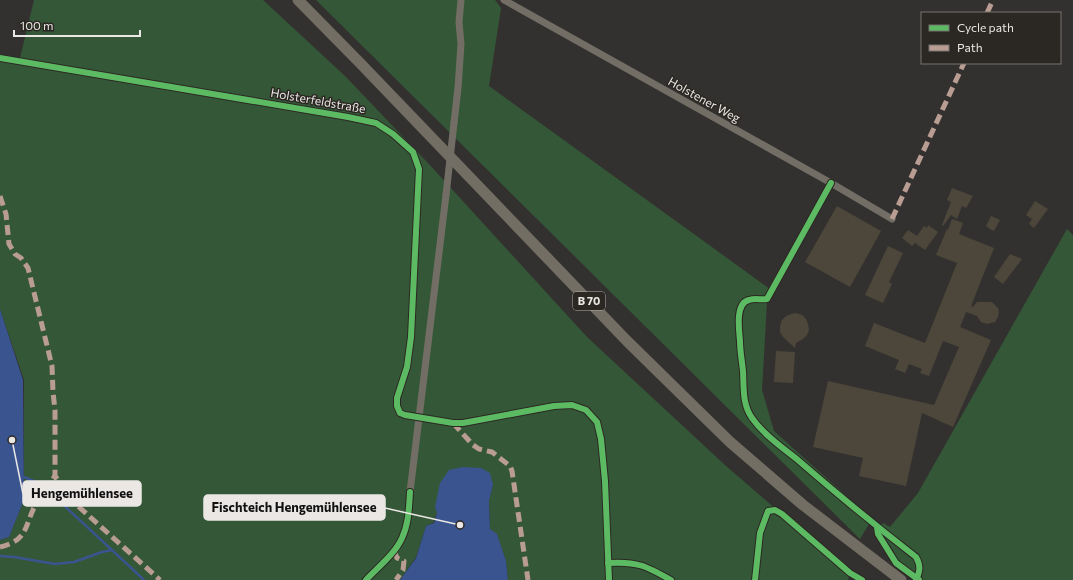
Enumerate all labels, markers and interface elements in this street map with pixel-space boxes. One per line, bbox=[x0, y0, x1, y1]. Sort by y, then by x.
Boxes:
scale bar bbox=[14, 12, 140, 38]
legend bbox=[921, 12, 1061, 64]
text: 100 m bbox=[20, 18, 54, 32]
text: Cycle path bbox=[957, 20, 1014, 34]
text: Path bbox=[957, 40, 983, 54]
street label: Holstener Weg bbox=[666, 74, 743, 125]
street label: Holsterfeldstraße bbox=[270, 85, 367, 115]
road number: B 70 bbox=[573, 292, 605, 310]
callout: Hengemühlensee bbox=[23, 481, 141, 506]
text: Hengemühlensee bbox=[31, 485, 133, 501]
callout: Fischteich Hengemühlensee bbox=[204, 495, 385, 520]
text: Fischteich Hengemühlensee bbox=[211, 499, 377, 515]

